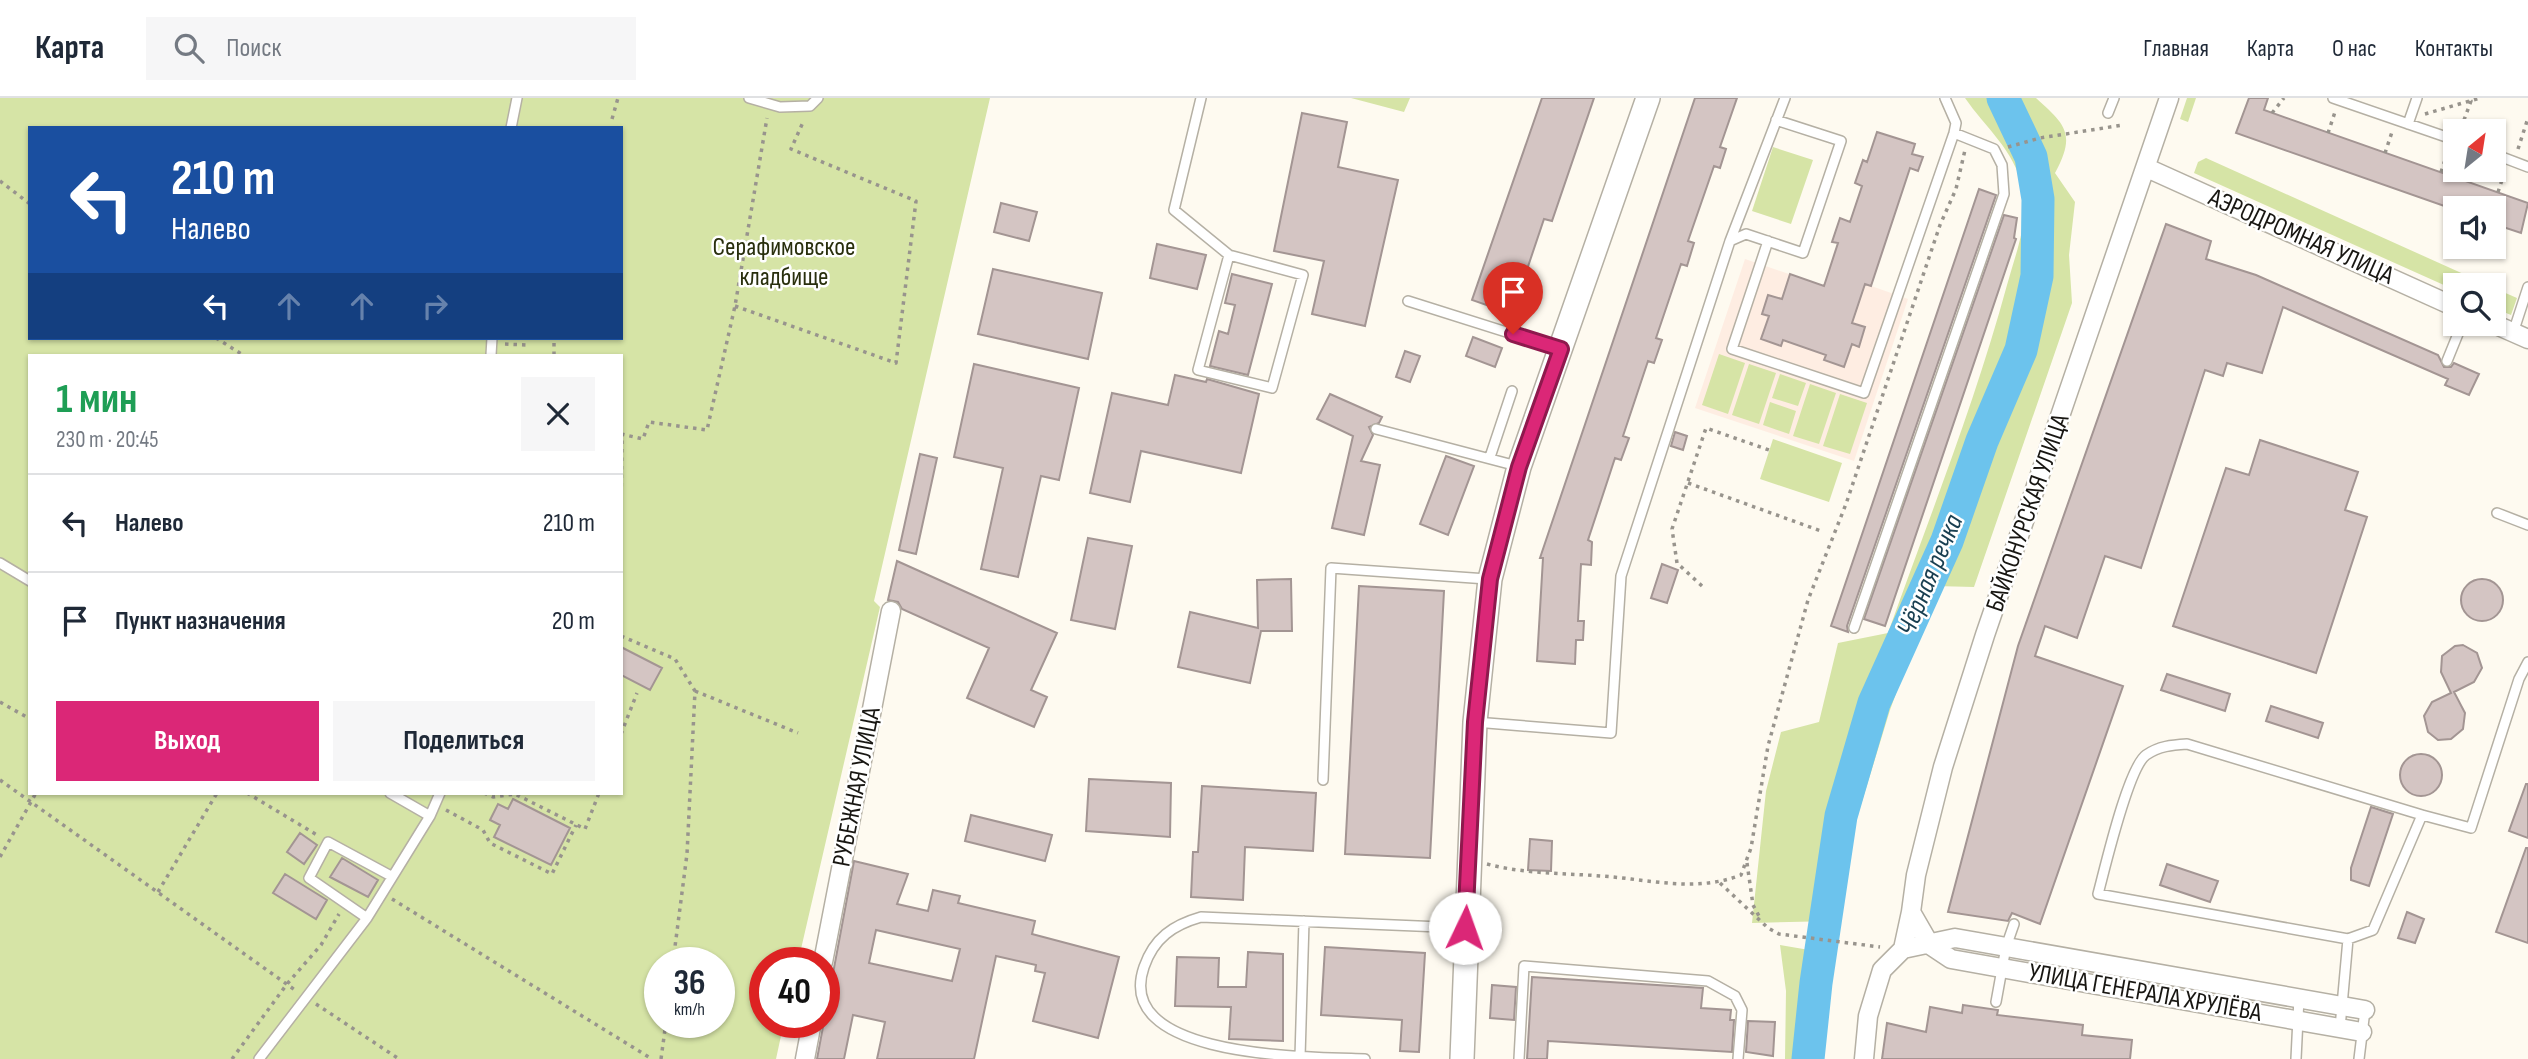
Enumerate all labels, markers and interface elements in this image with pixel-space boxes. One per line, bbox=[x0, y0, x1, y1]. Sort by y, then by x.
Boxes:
search box bbox=[146, 17, 636, 80]
text: Карта bbox=[35, 28, 104, 68]
icon: search bbox=[170, 29, 208, 67]
text: Поиск bbox=[226, 33, 281, 64]
text: Главная bbox=[2143, 34, 2209, 63]
text: Карта bbox=[2247, 34, 2294, 63]
text: О нас bbox=[2332, 34, 2377, 63]
text: Контакты bbox=[2415, 34, 2493, 63]
north arrow bbox=[2443, 119, 2506, 182]
map controls bbox=[2443, 119, 2506, 336]
text: 210 m bbox=[171, 150, 275, 209]
icon: left bbox=[56, 154, 147, 245]
street label: АЭРОДРОМНАЯ УЛИЦА bbox=[2203, 182, 2399, 292]
button: sound bbox=[2443, 196, 2506, 259]
text: Налево bbox=[171, 210, 251, 249]
park label: Серафимовское кладбище bbox=[713, 232, 855, 293]
pin bbox=[1483, 262, 1543, 334]
icon: arrive bbox=[1494, 273, 1532, 311]
button: search bbox=[2443, 273, 2506, 336]
icon: left bbox=[197, 287, 235, 325]
icon: ahead bbox=[270, 287, 308, 325]
icon: ahead bbox=[343, 287, 381, 325]
icon: right bbox=[416, 287, 454, 325]
text: 1 мин bbox=[56, 374, 137, 425]
button: close bbox=[521, 377, 595, 451]
street label: БАЙКОНУРСКАЯ УЛИЦА bbox=[1980, 409, 2077, 616]
text: 230 m · 20:45 bbox=[56, 426, 158, 454]
icon: left bbox=[56, 504, 94, 542]
text: Налево bbox=[115, 508, 184, 539]
text: 210 m bbox=[543, 508, 595, 539]
water label: Чёрная речка bbox=[1890, 509, 1971, 641]
icon: arrive bbox=[56, 602, 94, 640]
text: Пункт назначения bbox=[115, 606, 286, 637]
text: 20 m bbox=[552, 606, 595, 637]
button: Выход bbox=[56, 701, 319, 781]
button: Поделиться bbox=[333, 701, 595, 781]
street label: РУБЕЖНАЯ УЛИЦА bbox=[826, 704, 888, 869]
position arrow bbox=[1428, 891, 1502, 965]
speed limit sign: 40 bbox=[749, 947, 840, 1038]
street label: УЛИЦА ГЕНЕРАЛА ХРУЛЁВА bbox=[2026, 957, 2265, 1029]
text: 36 bbox=[673, 962, 706, 1005]
text: km/h bbox=[674, 999, 705, 1020]

